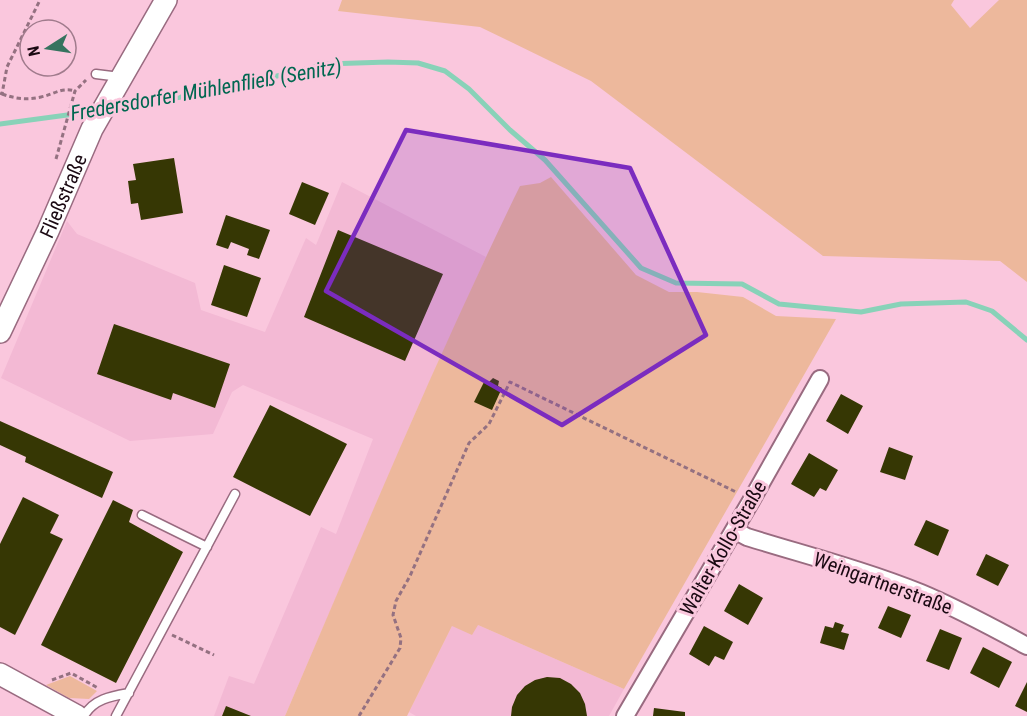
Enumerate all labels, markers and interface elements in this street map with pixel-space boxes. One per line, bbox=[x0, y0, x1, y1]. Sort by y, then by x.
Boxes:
north arrow bbox=[18, 18, 78, 78]
text: N bbox=[24, 44, 44, 58]
water label: Fredersdorfer Mühlenfließ (Senitz) bbox=[68, 54, 344, 126]
street label: Fließstraße bbox=[34, 150, 92, 242]
street label: Walter-Kollo-Straße bbox=[675, 476, 771, 620]
street label: Weingartnerstraße bbox=[810, 547, 956, 619]

